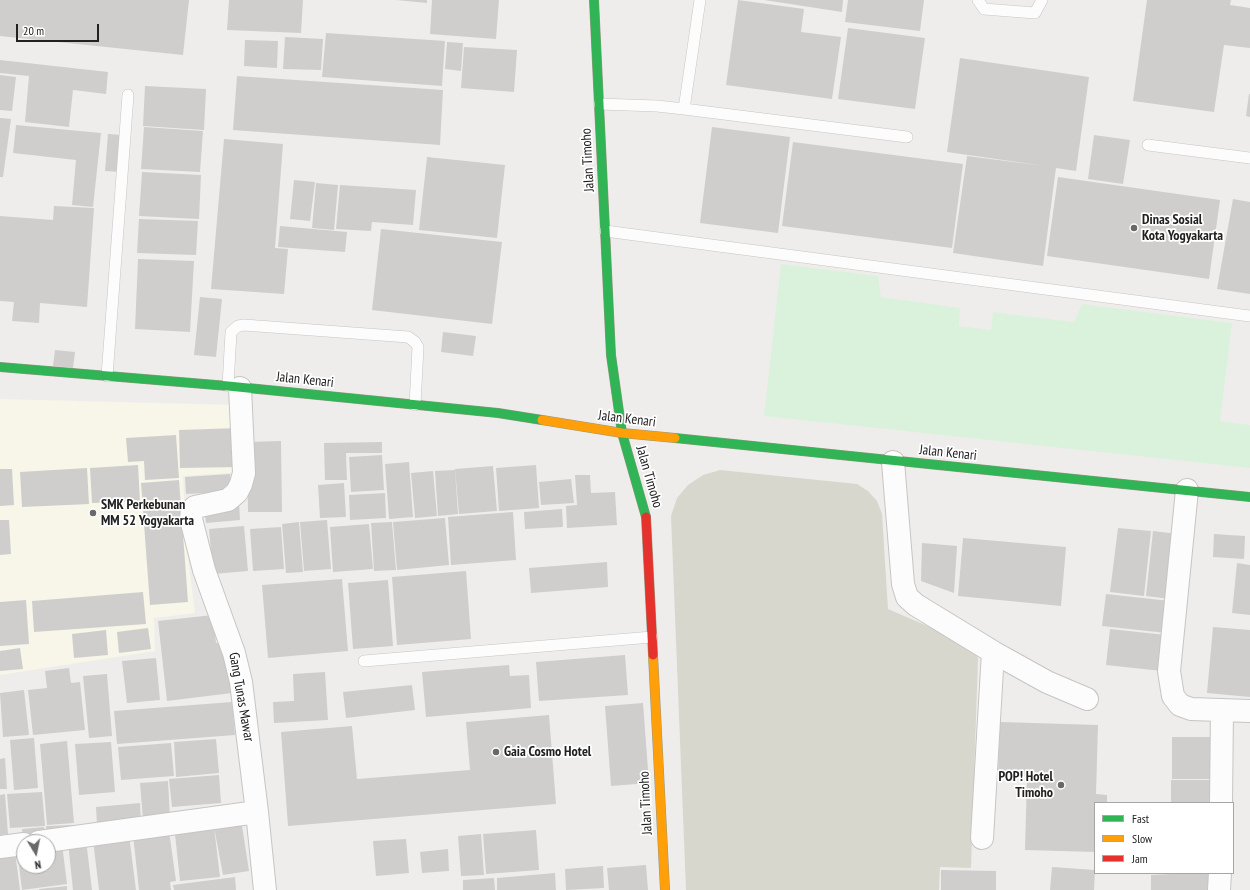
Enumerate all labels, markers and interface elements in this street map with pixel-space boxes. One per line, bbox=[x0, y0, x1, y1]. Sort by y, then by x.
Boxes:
scale bar bbox=[18, 16, 101, 42]
text: 20 m bbox=[23, 23, 44, 38]
street label: Jalan Timoho bbox=[578, 128, 598, 192]
place label: Dinas Sosial Kota Yogyakarta bbox=[1142, 212, 1223, 244]
marker: Dinas Sosial Kota Yogyakarta bbox=[1129, 223, 1139, 233]
street label: Jalan Kenari bbox=[275, 369, 335, 391]
street label: Jalan Kenari bbox=[597, 407, 657, 431]
street label: Jalan Kenari bbox=[918, 442, 978, 464]
street label: Jalan Timoho bbox=[632, 444, 666, 510]
place label: SMK Perkebunan MM 52 Yogyakarta bbox=[101, 497, 194, 530]
marker: SMK Perkebunan MM 52 Yogyakarta bbox=[88, 508, 98, 518]
street label: Gang Tunas Mawar bbox=[225, 651, 257, 743]
place label: Gaia Cosmo Hotel bbox=[504, 744, 591, 760]
marker: Gaia Cosmo Hotel bbox=[491, 747, 501, 757]
place label: POP! Hotel Timoho bbox=[998, 769, 1053, 802]
street label: Jalan Timoho bbox=[636, 771, 656, 835]
marker: POP! Hotel Timoho bbox=[1056, 780, 1066, 790]
legend bbox=[1094, 802, 1234, 874]
text: Fast bbox=[1132, 811, 1149, 826]
text: Slow bbox=[1132, 831, 1152, 846]
north arrow bbox=[16, 834, 56, 874]
text: Jam bbox=[1132, 851, 1148, 866]
text: N bbox=[34, 857, 42, 872]

